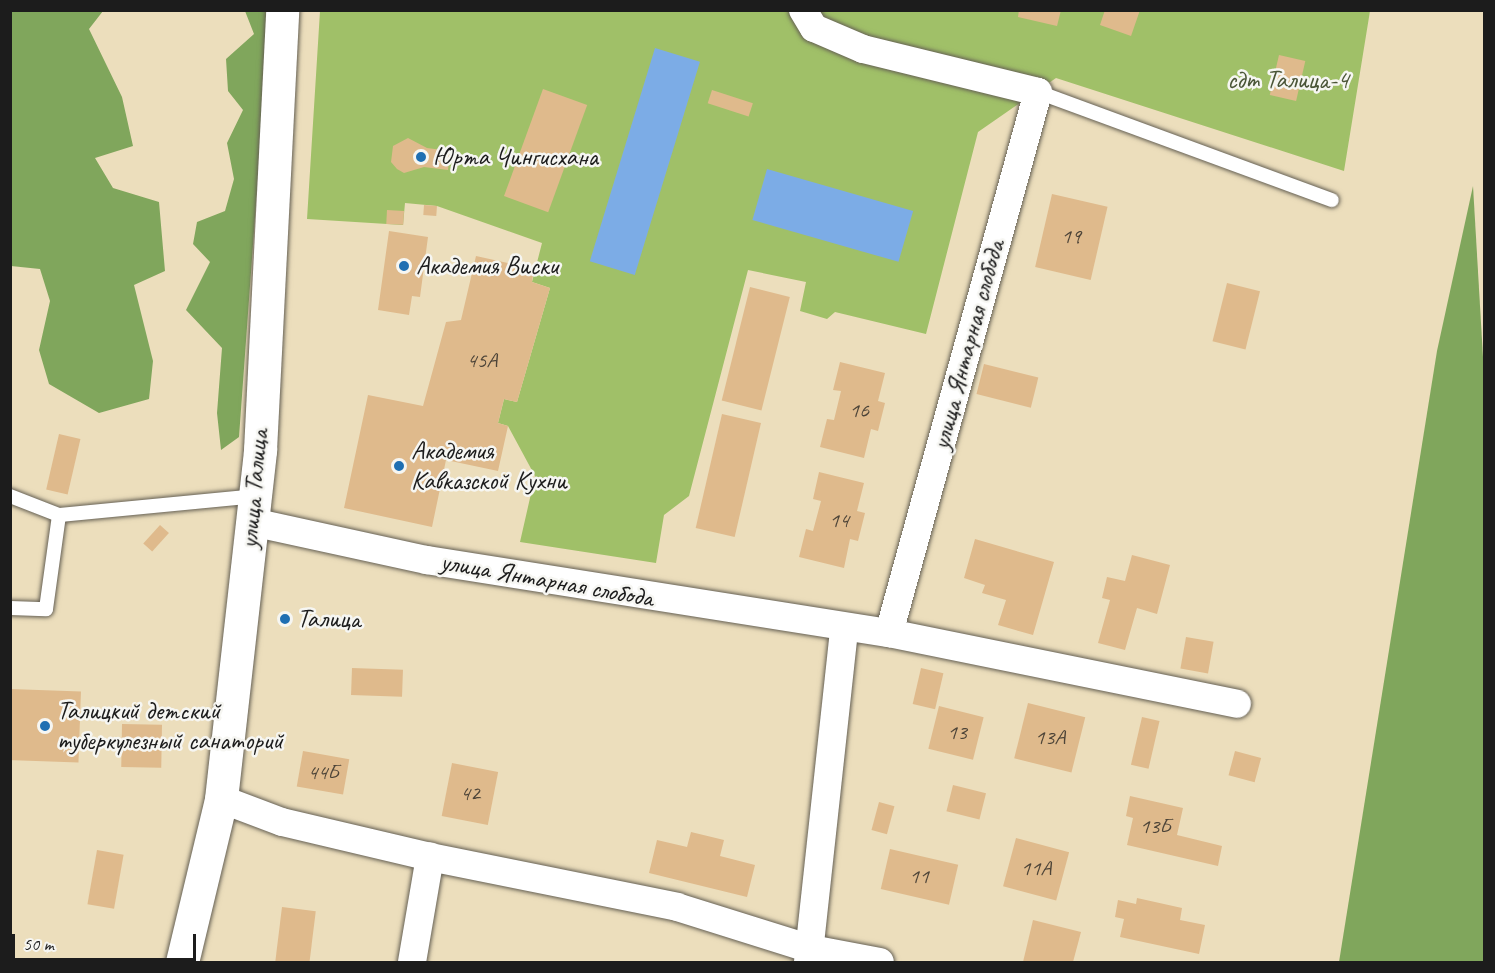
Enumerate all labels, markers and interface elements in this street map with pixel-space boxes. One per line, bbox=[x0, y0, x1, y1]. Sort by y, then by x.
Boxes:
park label: сдт Талица-4 bbox=[1227, 64, 1349, 96]
place label: Юрта Чингисхана bbox=[433, 141, 599, 173]
marker: Юрта Чингисхана bbox=[414, 150, 428, 164]
house number: 19 bbox=[1061, 224, 1081, 250]
street label: улица Янтарная слобода bbox=[925, 236, 1011, 454]
place label: Академия Виски bbox=[416, 250, 558, 282]
marker: Академия Виски bbox=[397, 259, 411, 273]
house number: 45А bbox=[467, 348, 497, 374]
house number: 16 bbox=[849, 398, 869, 424]
street label: улица Талица bbox=[233, 428, 275, 550]
place label: Академия Кавказской Кухни bbox=[411, 435, 567, 496]
marker: Академия Кавказской Кухни bbox=[392, 459, 406, 473]
house number: 14 bbox=[829, 508, 849, 534]
street label: улица Янтарная слобода bbox=[437, 546, 657, 614]
place label: Талица bbox=[297, 603, 360, 635]
marker: Талица bbox=[278, 612, 292, 626]
place label: Талицкий детский туберкулезный санаторий bbox=[57, 695, 283, 756]
marker: Талицкий детский туберкулезный санаторий bbox=[38, 719, 52, 733]
house number: 13 bbox=[947, 720, 967, 746]
house number: 13А bbox=[1035, 725, 1065, 751]
house number: 44Б bbox=[308, 760, 338, 786]
house number: 42 bbox=[460, 781, 480, 807]
house number: 13Б bbox=[1140, 814, 1170, 840]
house number: 11А bbox=[1021, 856, 1051, 882]
house number: 11 bbox=[909, 864, 929, 890]
scale bar bbox=[15, 922, 200, 960]
text: 50 m bbox=[23, 933, 54, 955]

